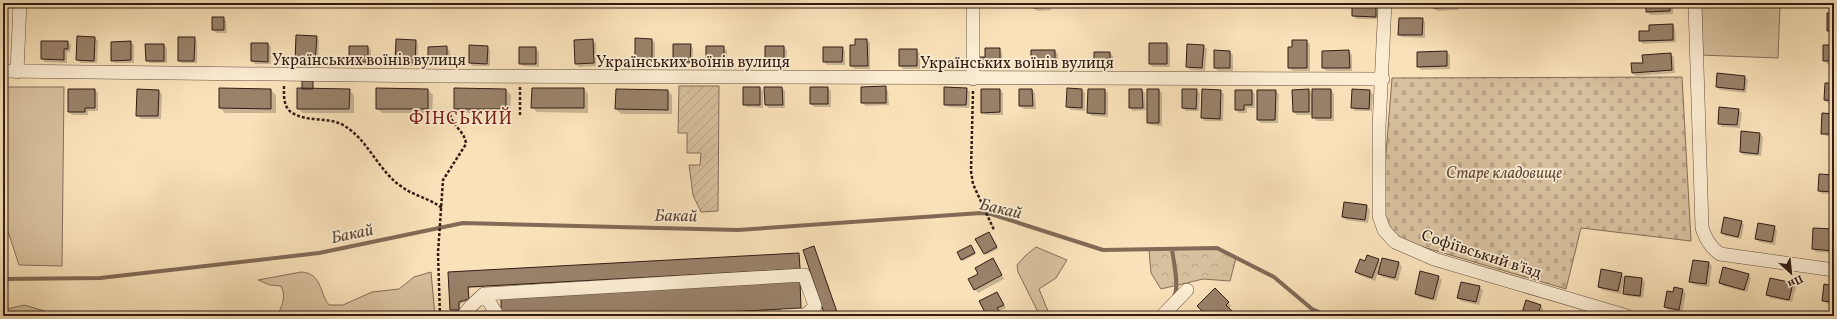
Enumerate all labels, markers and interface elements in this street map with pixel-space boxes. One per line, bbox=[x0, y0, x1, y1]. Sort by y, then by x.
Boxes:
street label: Українських воїнів вулиця bbox=[272, 50, 466, 72]
street label: Українських воїнів вулиця bbox=[596, 52, 790, 74]
street label: Українських воїнів вулиця bbox=[920, 53, 1114, 75]
district label: ФІНСЬКИЙ bbox=[409, 107, 513, 132]
park label: Старе кладовище bbox=[1446, 163, 1562, 185]
water label: Бакай bbox=[977, 193, 1024, 226]
water label: Бакай bbox=[654, 205, 698, 228]
water label: Бакай bbox=[329, 219, 376, 250]
street label: Софіївський в'їзд bbox=[1418, 225, 1544, 285]
north arrow bbox=[1771, 253, 1811, 293]
text: Пн bbox=[1784, 270, 1805, 291]

